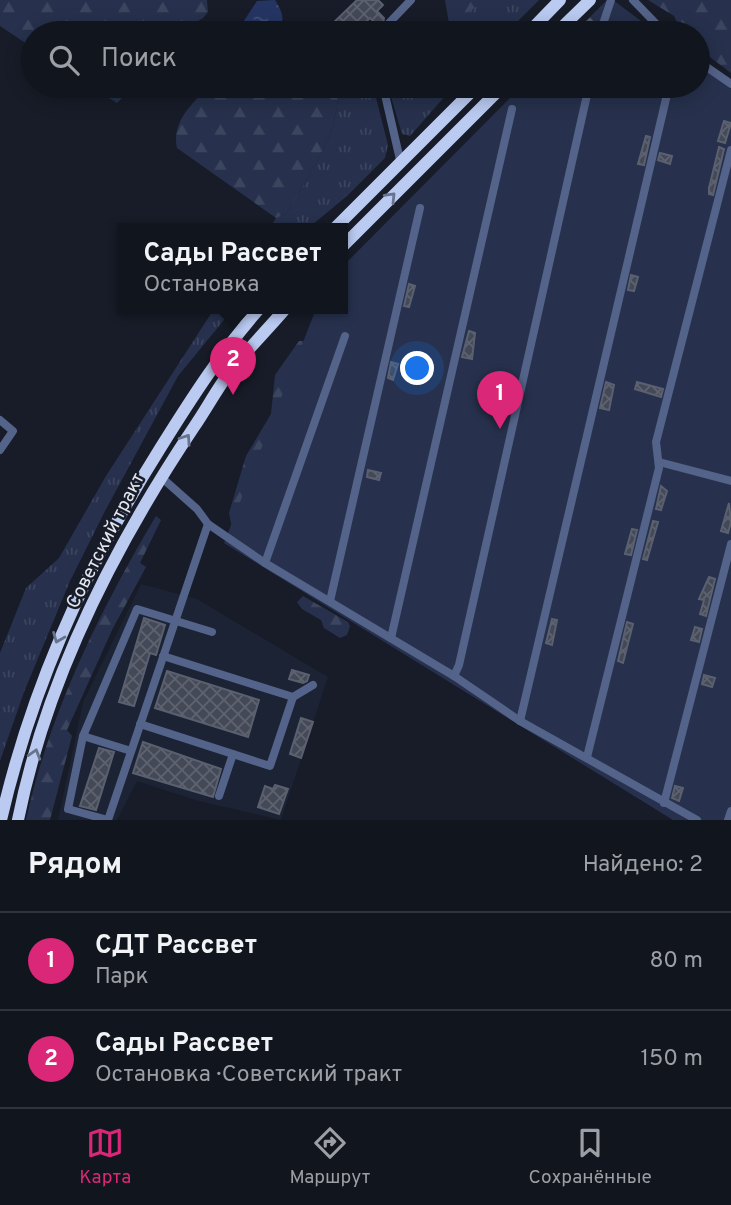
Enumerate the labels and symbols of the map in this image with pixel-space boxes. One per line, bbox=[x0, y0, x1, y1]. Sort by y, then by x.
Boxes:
one-way arrow bbox=[382, 193, 395, 206]
pin: 2 bbox=[210, 337, 256, 395]
your location bbox=[400, 351, 434, 385]
pin: 1 bbox=[477, 371, 523, 429]
one-way arrow bbox=[178, 434, 191, 447]
street label: Советский тракт bbox=[61, 469, 151, 613]
one-way arrow bbox=[53, 632, 67, 644]
one-way arrow bbox=[26, 748, 41, 760]

